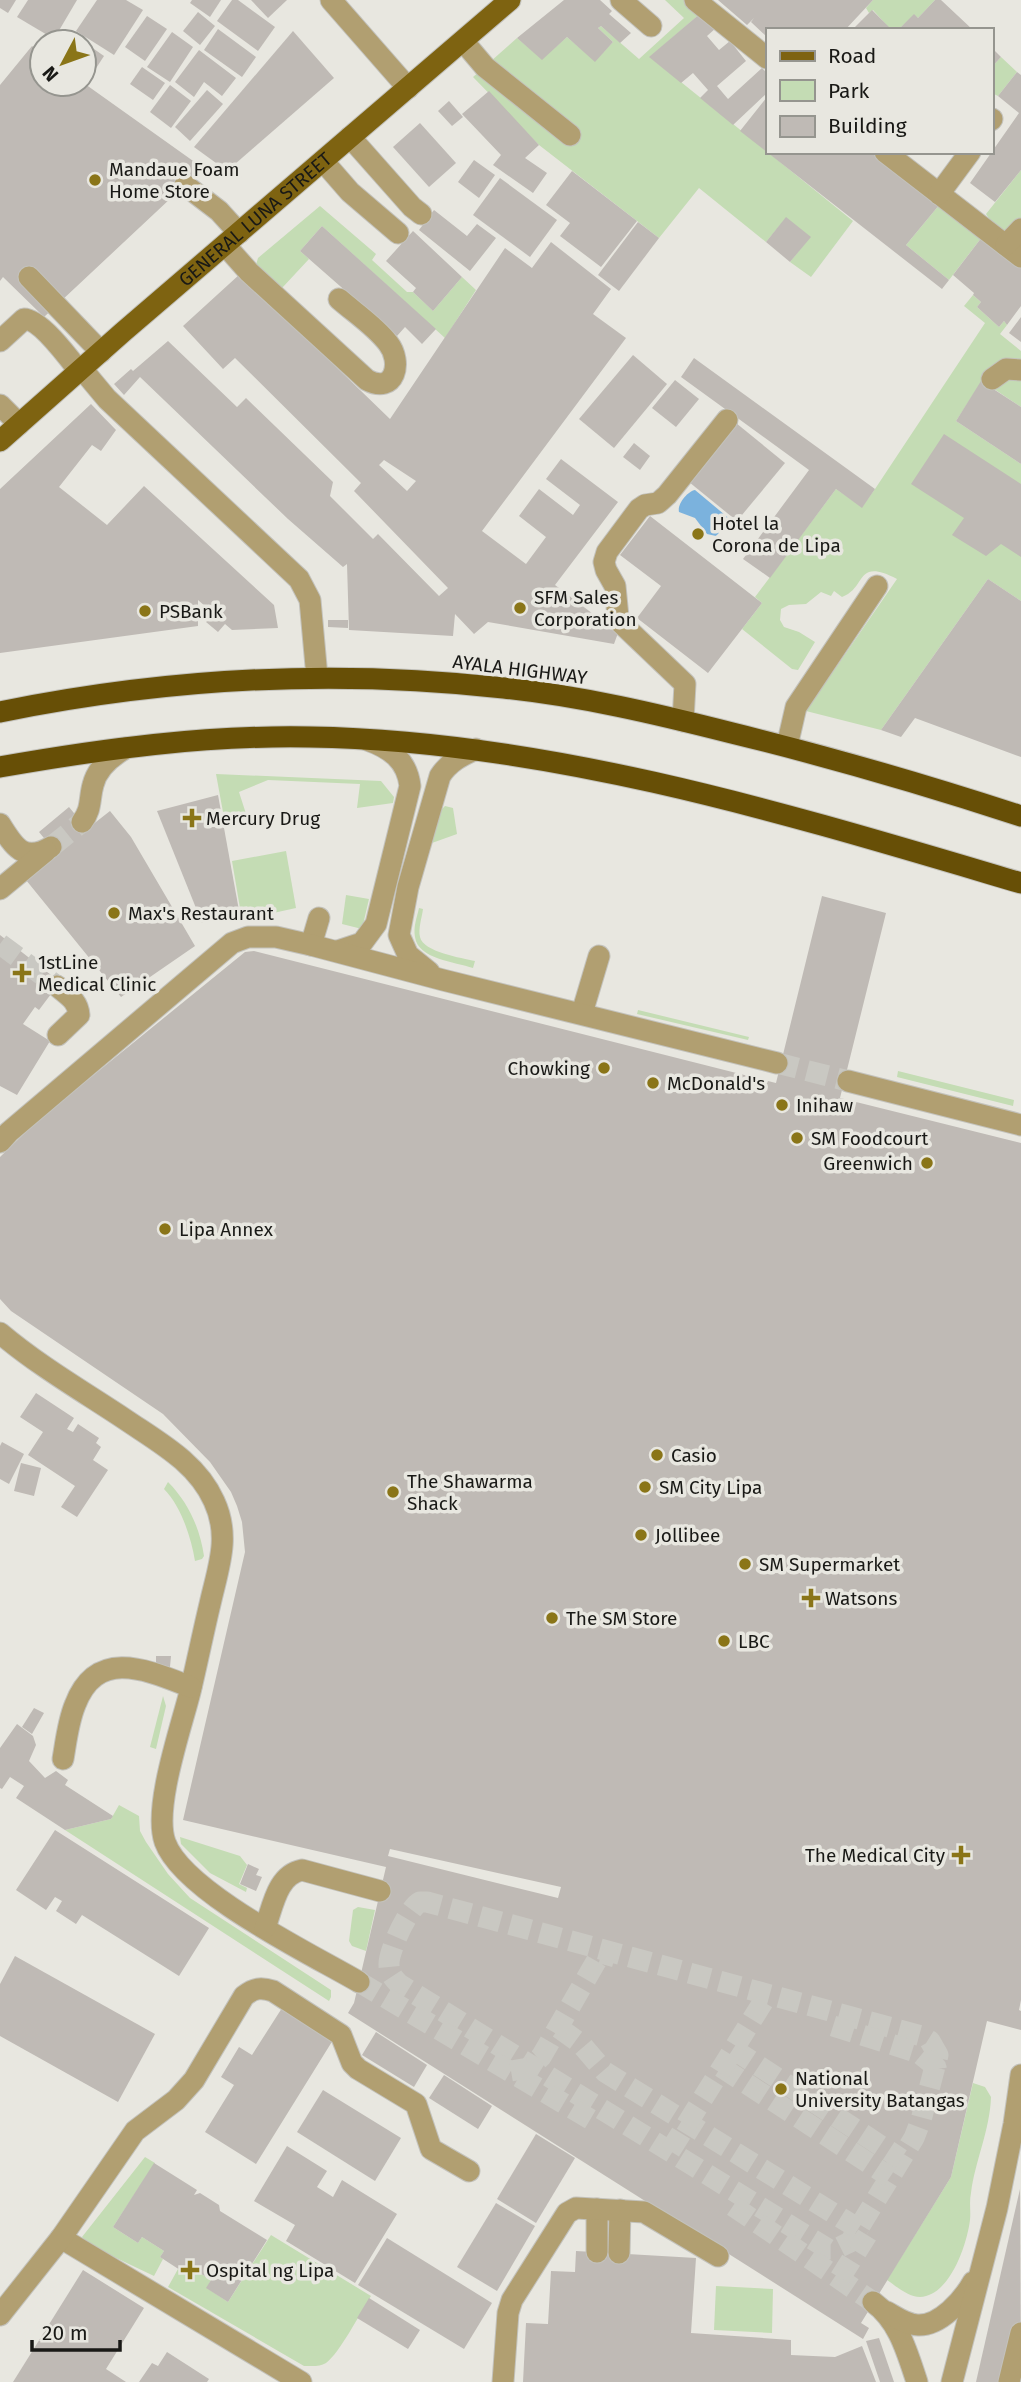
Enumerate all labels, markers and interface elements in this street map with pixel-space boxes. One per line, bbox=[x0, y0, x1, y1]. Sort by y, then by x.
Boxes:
north arrow bbox=[28, 28, 98, 98]
legend bbox=[766, 28, 993, 154]
text: Road bbox=[828, 43, 876, 69]
text: N bbox=[38, 62, 63, 86]
text: Park bbox=[828, 78, 870, 104]
text: Building bbox=[828, 113, 907, 139]
street label: GENERAL LUNA STREET bbox=[174, 147, 336, 291]
place label: Mandaue Foam Home Store bbox=[109, 158, 240, 203]
marker: Mandaue Foam Home Store bbox=[87, 172, 103, 188]
place label: Hotel la Corona de Lipa bbox=[712, 512, 841, 557]
marker: Hotel la Corona de Lipa bbox=[690, 526, 706, 542]
place label: SFM Sales Corporation bbox=[534, 586, 637, 631]
place label: PSBank bbox=[159, 600, 223, 623]
marker: SFM Sales Corporation bbox=[512, 600, 528, 616]
marker: PSBank bbox=[137, 603, 153, 619]
street label: AYALA HIGHWAY bbox=[451, 650, 589, 689]
place label: Mercury Drug bbox=[206, 807, 320, 830]
marker: Mercury Drug bbox=[184, 810, 200, 826]
place label: Max's Restaurant bbox=[128, 902, 274, 925]
marker: Max's Restaurant bbox=[106, 905, 122, 921]
place label: 1stLine Medical Clinic bbox=[38, 951, 156, 996]
marker: 1stLine Medical Clinic bbox=[12, 963, 32, 983]
place label: Chowking bbox=[508, 1057, 590, 1080]
marker: Chowking bbox=[596, 1060, 612, 1076]
place label: McDonald's bbox=[667, 1072, 765, 1095]
marker: McDonald's bbox=[645, 1075, 661, 1091]
place label: Inihaw bbox=[796, 1094, 853, 1117]
marker: Inihaw bbox=[774, 1097, 790, 1113]
place label: SM Foodcourt bbox=[811, 1127, 928, 1150]
marker: SM Foodcourt bbox=[789, 1130, 805, 1146]
place label: Greenwich bbox=[823, 1152, 913, 1175]
marker: Greenwich bbox=[919, 1155, 935, 1171]
place label: Lipa Annex bbox=[179, 1218, 274, 1241]
marker: Lipa Annex bbox=[157, 1221, 173, 1237]
place label: Casio bbox=[671, 1444, 717, 1467]
marker: Casio bbox=[649, 1447, 665, 1463]
place label: The Shawarma Shack bbox=[407, 1470, 533, 1515]
place label: SM City Lipa bbox=[659, 1476, 762, 1499]
marker: SM City Lipa bbox=[637, 1479, 653, 1495]
marker: The Shawarma Shack bbox=[385, 1484, 401, 1500]
place label: Jollibee bbox=[655, 1524, 720, 1547]
marker: Jollibee bbox=[633, 1527, 649, 1543]
place label: SM Supermarket bbox=[759, 1553, 900, 1576]
marker: SM Supermarket bbox=[737, 1556, 753, 1572]
place label: Watsons bbox=[825, 1587, 897, 1610]
marker: Watsons bbox=[803, 1590, 819, 1606]
place label: The SM Store bbox=[566, 1607, 677, 1630]
marker: The SM Store bbox=[544, 1610, 560, 1626]
place label: LBC bbox=[738, 1630, 770, 1653]
marker: LBC bbox=[716, 1633, 732, 1649]
place label: The Medical City bbox=[805, 1844, 946, 1867]
marker: The Medical City bbox=[951, 1845, 971, 1865]
place label: National University Batangas bbox=[795, 2067, 965, 2112]
marker: National University Batangas bbox=[773, 2081, 789, 2097]
place label: Ospital ng Lipa bbox=[206, 2259, 334, 2282]
marker: Ospital ng Lipa bbox=[180, 2260, 200, 2280]
scale bar bbox=[32, 2308, 119, 2352]
text: 20 m bbox=[42, 2320, 88, 2346]

